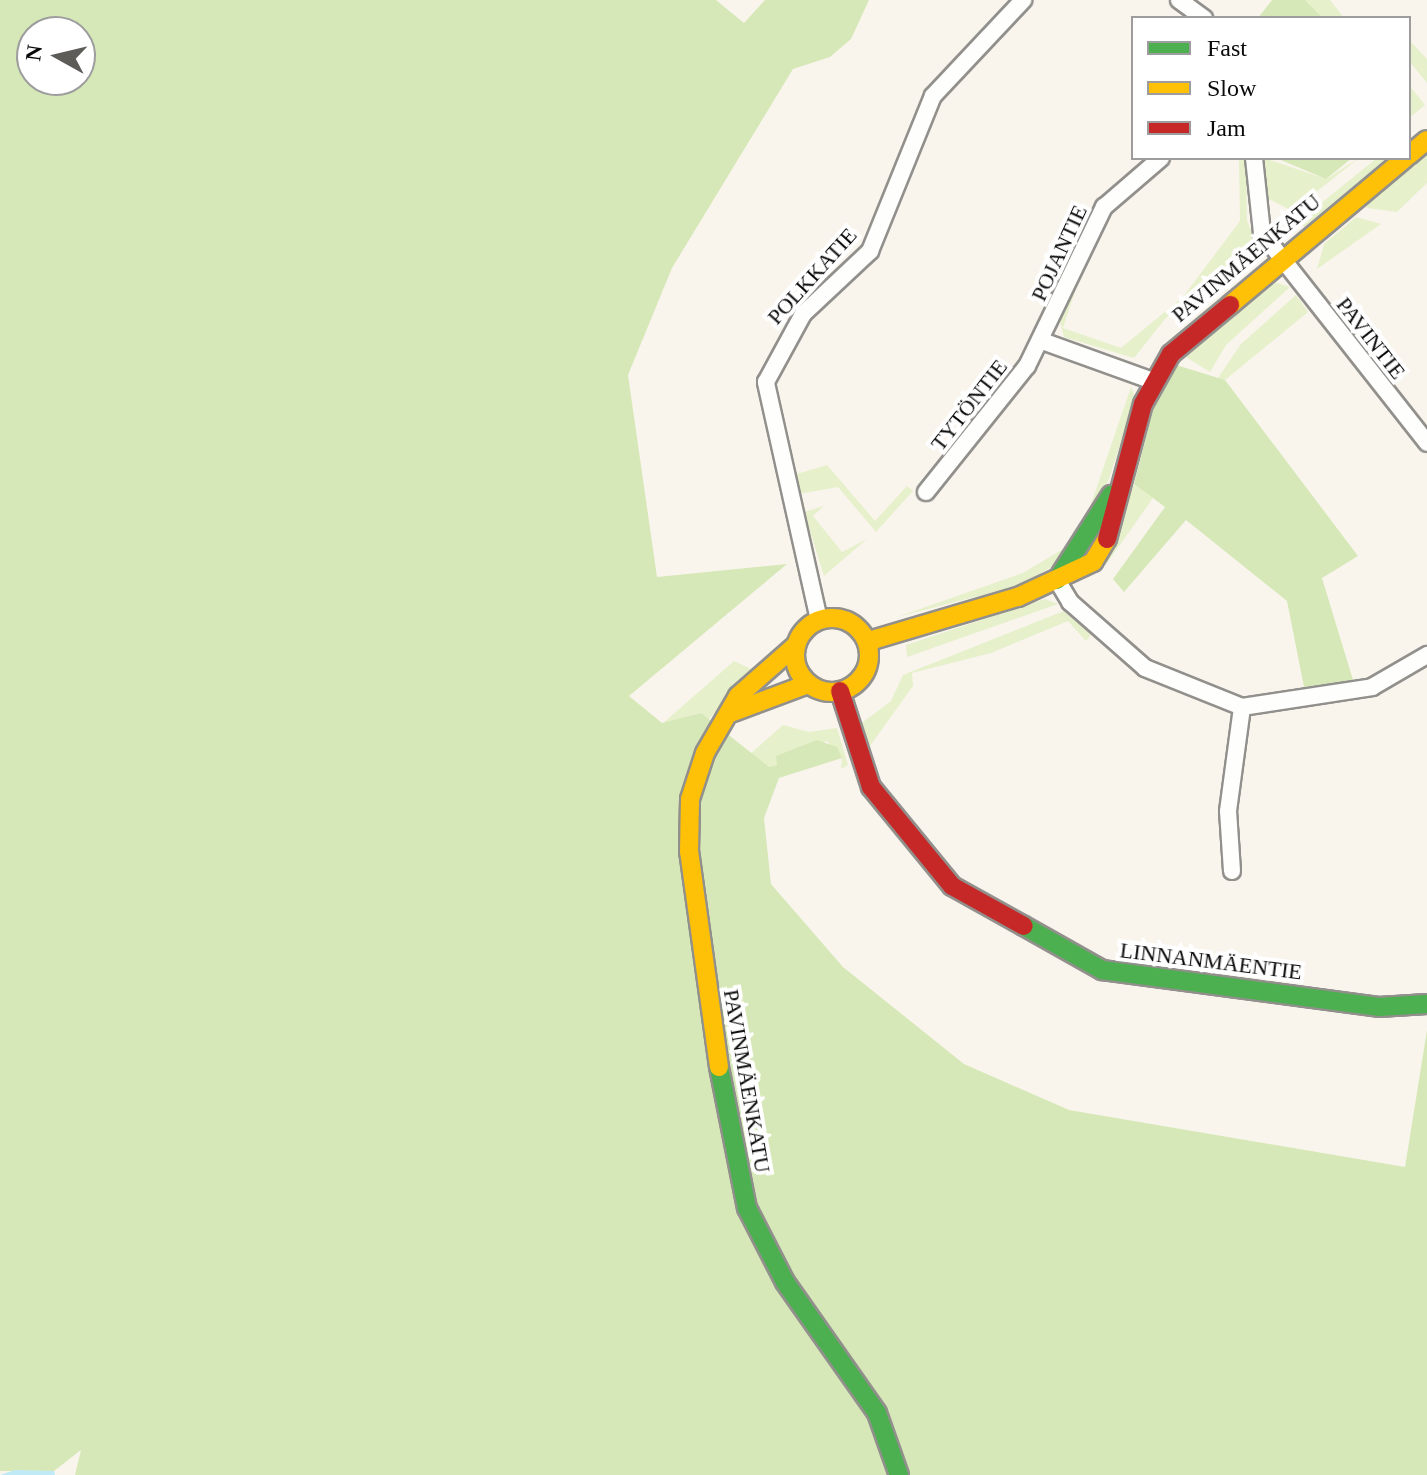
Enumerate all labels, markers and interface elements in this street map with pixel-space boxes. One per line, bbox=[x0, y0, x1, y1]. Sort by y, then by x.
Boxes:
north arrow bbox=[16, 16, 96, 96]
legend bbox=[1131, 16, 1411, 160]
text: Fast bbox=[1207, 35, 1247, 61]
text: N bbox=[20, 43, 47, 62]
text: Slow bbox=[1207, 75, 1256, 101]
text: Jam bbox=[1207, 115, 1246, 141]
street label: PAVINMÄENKATU bbox=[1166, 188, 1326, 328]
street label: POJANTIE bbox=[1025, 201, 1093, 305]
street label: POLKKATIE bbox=[762, 222, 862, 330]
street label: PAVINTIE bbox=[1331, 292, 1411, 384]
street label: TYTÖNTIE bbox=[925, 354, 1013, 456]
street label: LINNANMÄENTIE bbox=[1118, 937, 1304, 985]
street label: PAVINMÄENKATU bbox=[718, 987, 776, 1175]

